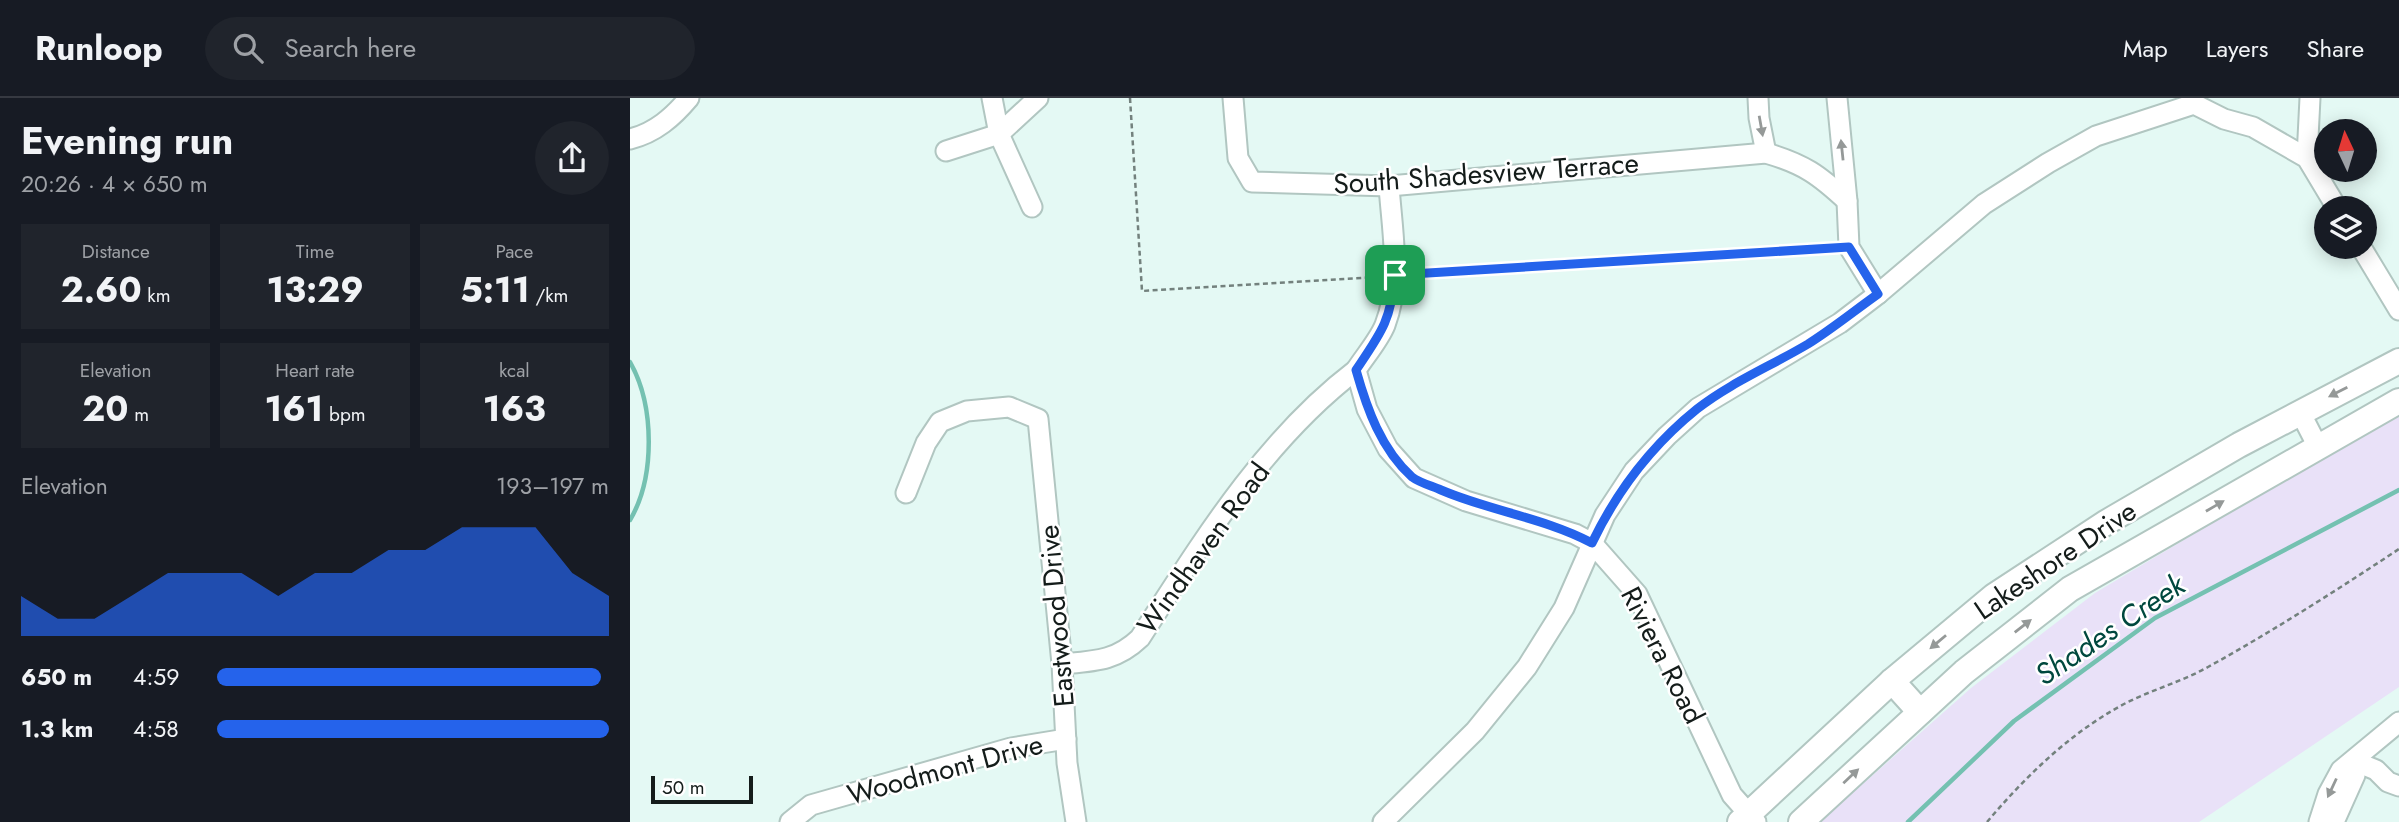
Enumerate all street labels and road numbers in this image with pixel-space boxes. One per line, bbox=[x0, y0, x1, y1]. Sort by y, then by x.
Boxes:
street label: South Shadesview Terrace bbox=[1332, 142, 1640, 205]
street label: Windhaven Road bbox=[1127, 454, 1280, 643]
street label: Lakeshore Drive bbox=[1966, 491, 2145, 630]
street label: Eastwood Drive bbox=[1028, 523, 1085, 709]
street label: Riviera Road bbox=[1610, 580, 1715, 731]
street label: Woodmont Drive bbox=[843, 724, 1048, 815]

